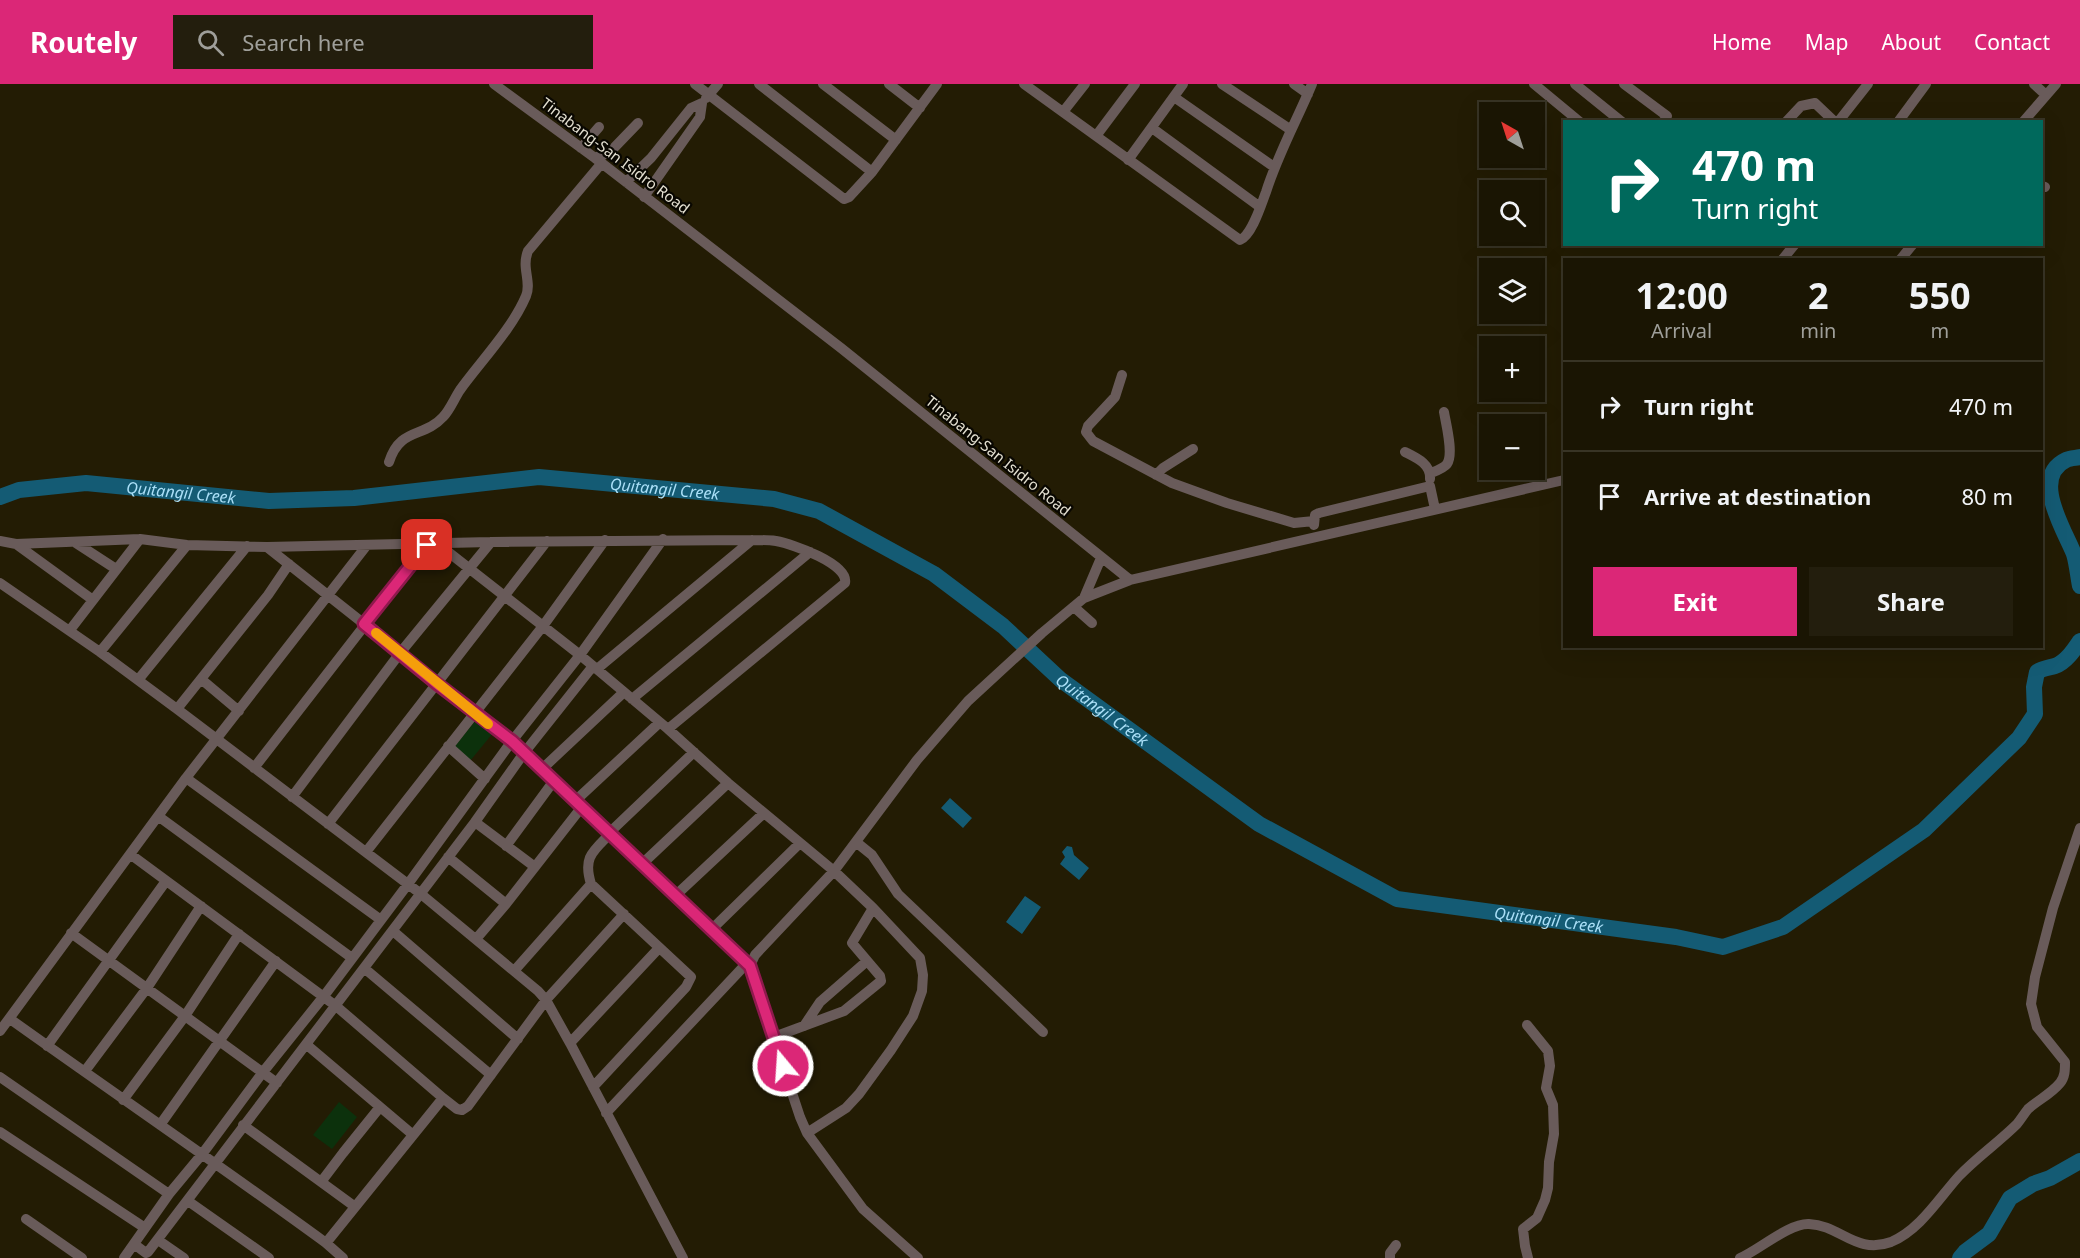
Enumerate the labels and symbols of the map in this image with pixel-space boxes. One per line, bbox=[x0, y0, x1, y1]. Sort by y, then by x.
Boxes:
street label: Tinabang-San Isidro Road bbox=[537, 93, 694, 218]
north arrow bbox=[1479, 102, 1545, 168]
street label: Tinabang-San Isidro Road bbox=[922, 391, 1075, 520]
water label: Quitangil Creek bbox=[609, 473, 721, 505]
water label: Quitangil Creek bbox=[125, 476, 238, 509]
pin bbox=[401, 519, 452, 570]
water label: Quitangil Creek bbox=[1051, 669, 1154, 752]
water label: Quitangil Creek bbox=[1493, 901, 1606, 938]
position arrow bbox=[751, 1034, 815, 1098]

